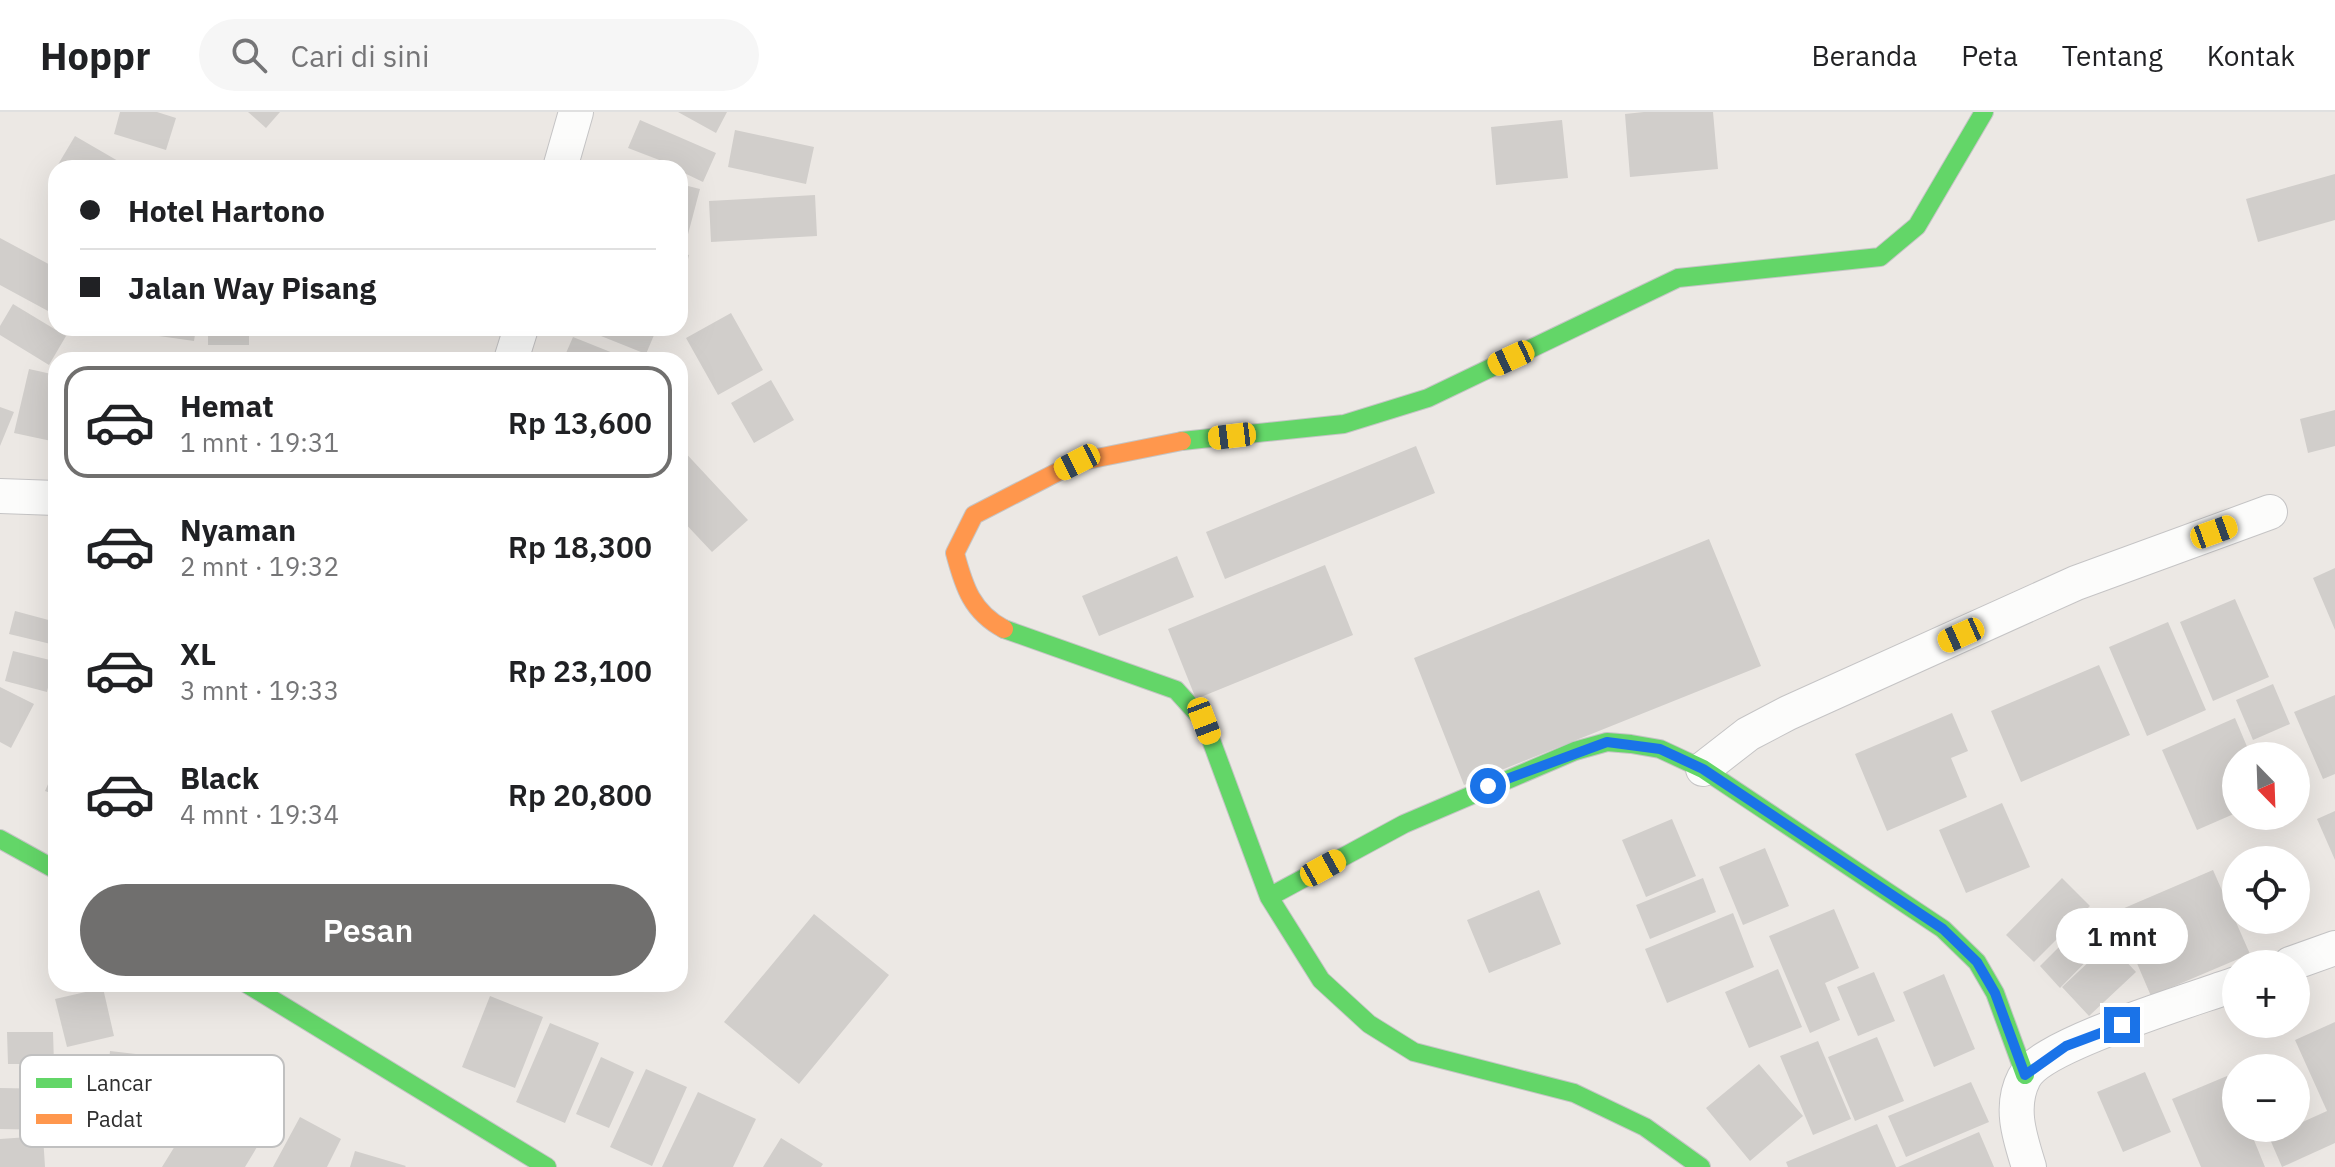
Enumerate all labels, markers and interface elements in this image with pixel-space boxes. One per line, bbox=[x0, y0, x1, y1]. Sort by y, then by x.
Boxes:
search box bbox=[199, 19, 759, 91]
text: Hoppr bbox=[40, 31, 151, 80]
icon: search bbox=[227, 33, 271, 77]
text: Cari di sini bbox=[291, 36, 429, 75]
text: Beranda bbox=[1811, 37, 1917, 74]
text: Peta bbox=[1961, 37, 2018, 74]
text: Tentang bbox=[2062, 37, 2163, 74]
text: Kontak bbox=[2207, 37, 2295, 74]
text: Hotel Hartono bbox=[128, 191, 325, 230]
text: Jalan Way Pisang bbox=[128, 268, 376, 307]
car bbox=[1484, 337, 1538, 379]
icon: car bbox=[84, 386, 156, 458]
text: Hemat bbox=[180, 386, 274, 425]
text: Rp 13,600 bbox=[508, 403, 652, 442]
car bbox=[1207, 421, 1257, 451]
text: 1 mnt · 19:31 bbox=[180, 425, 339, 459]
car bbox=[1050, 440, 1104, 484]
icon: car bbox=[84, 510, 156, 582]
text: Nyaman bbox=[180, 510, 296, 549]
car bbox=[2187, 513, 2241, 551]
text: Rp 18,300 bbox=[508, 527, 652, 566]
text: 2 mnt · 19:32 bbox=[180, 549, 339, 583]
car bbox=[1934, 614, 1988, 656]
icon: car bbox=[84, 634, 156, 706]
text: XL bbox=[180, 634, 216, 673]
text: Rp 23,100 bbox=[508, 651, 652, 690]
text: 3 mnt · 19:33 bbox=[180, 673, 339, 707]
car bbox=[1184, 694, 1224, 748]
north arrow bbox=[2222, 742, 2310, 830]
map controls bbox=[2222, 742, 2310, 1142]
icon: car bbox=[84, 758, 156, 830]
text: Black bbox=[180, 758, 259, 797]
route start bbox=[1470, 768, 1506, 804]
text: Rp 20,800 bbox=[508, 775, 652, 814]
text: 4 mnt · 19:34 bbox=[180, 797, 339, 831]
car bbox=[1296, 846, 1350, 890]
button: locate bbox=[2222, 846, 2310, 934]
button: Pesan bbox=[80, 884, 656, 976]
callout: 1 mnt bbox=[2056, 909, 2188, 965]
text: 1 mnt bbox=[2087, 919, 2157, 953]
button: + bbox=[2222, 950, 2310, 1038]
route end bbox=[2104, 1007, 2140, 1043]
button: − bbox=[2222, 1054, 2310, 1142]
legend bbox=[20, 1055, 284, 1147]
text: Lancar bbox=[86, 1068, 152, 1097]
text: Padat bbox=[86, 1104, 143, 1133]

